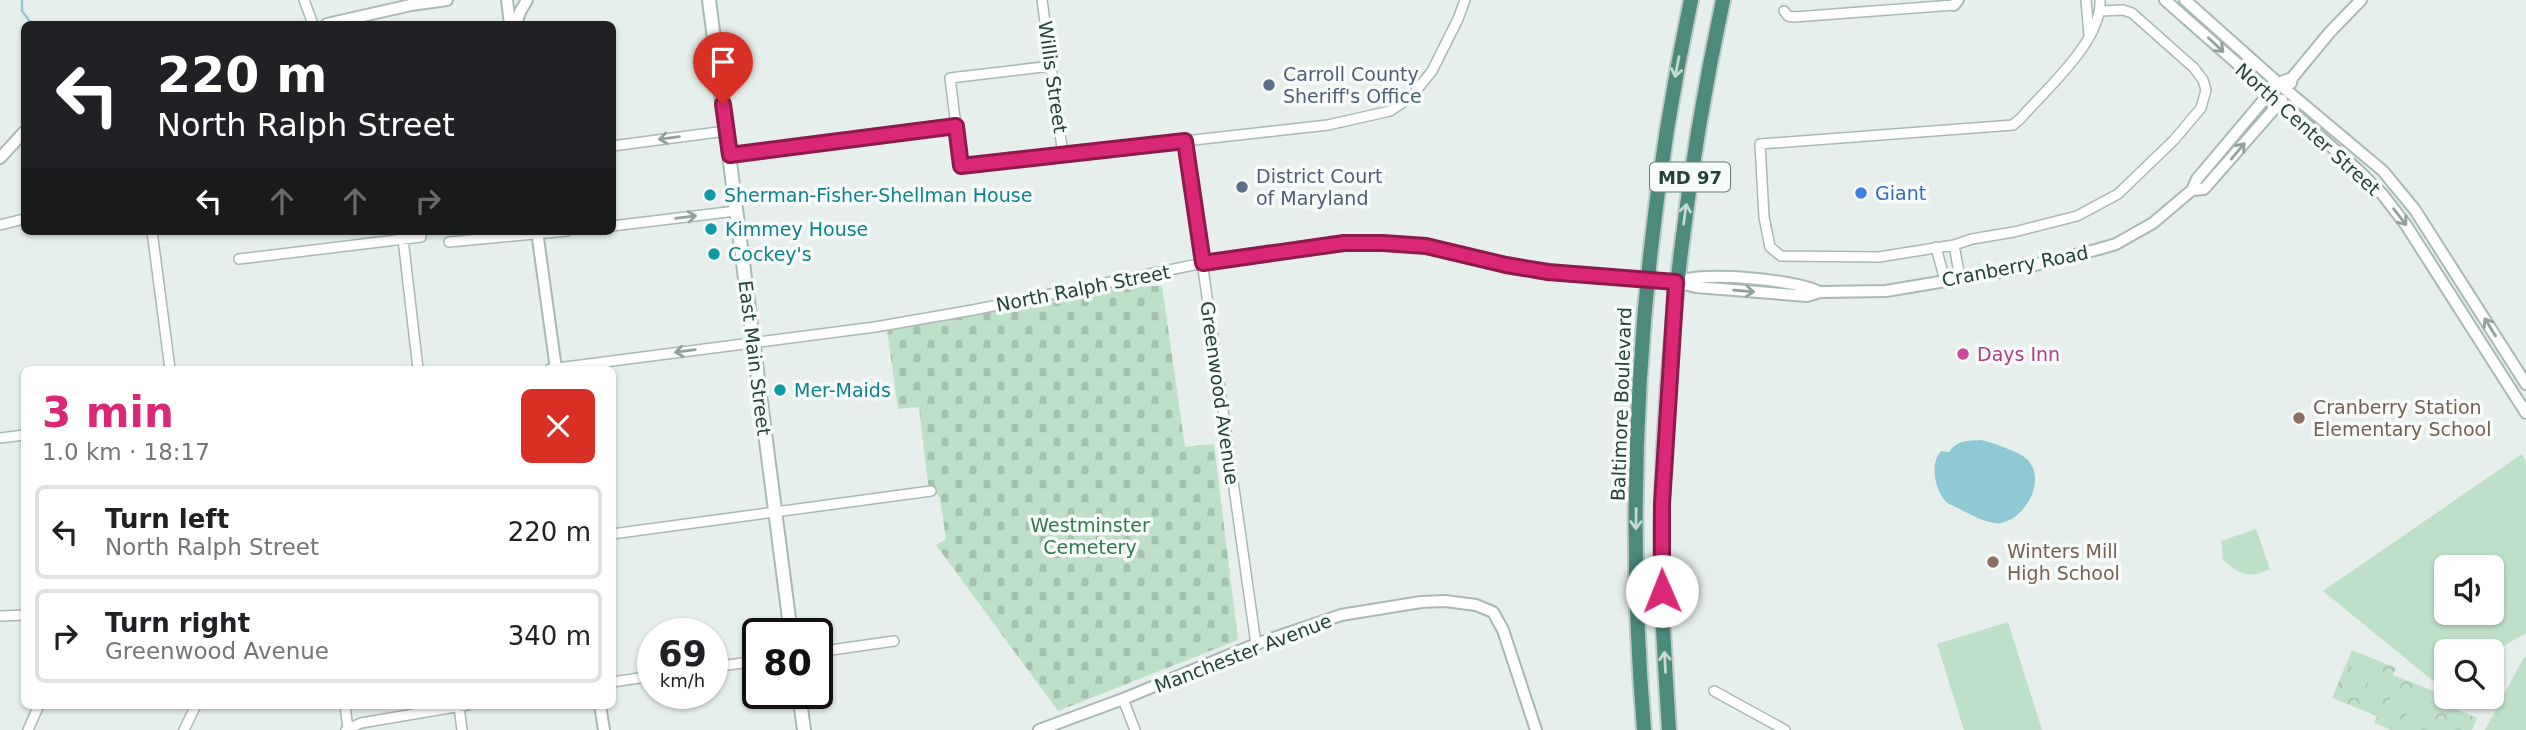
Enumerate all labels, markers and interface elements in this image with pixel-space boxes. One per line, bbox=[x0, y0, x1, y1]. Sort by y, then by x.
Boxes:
street label: Willis Street bbox=[1034, 19, 1072, 135]
pin bbox=[693, 32, 753, 104]
one-way arrow bbox=[2207, 37, 2225, 53]
icon: arrive bbox=[704, 43, 742, 81]
text: 220 m bbox=[157, 47, 327, 104]
icon: left bbox=[42, 49, 133, 140]
one-way arrow bbox=[1670, 55, 1683, 78]
street label: North Center Street bbox=[2231, 58, 2385, 200]
place label: Carroll County Sheriff's Office bbox=[1283, 63, 1422, 107]
marker: Carroll County Sheriff's Office bbox=[1261, 77, 1277, 93]
text: North Ralph Street bbox=[157, 106, 455, 144]
one-way arrow bbox=[658, 131, 681, 144]
one-way arrow bbox=[2230, 142, 2246, 160]
road number: MD 97 bbox=[1650, 162, 1730, 192]
place label: District Court of Maryland bbox=[1256, 165, 1382, 209]
marker: District Court of Maryland bbox=[1234, 179, 1250, 195]
icon: left bbox=[190, 182, 228, 220]
icon: ahead bbox=[263, 182, 301, 220]
icon: ahead bbox=[336, 182, 374, 220]
icon: right bbox=[409, 182, 447, 220]
place label: Giant bbox=[1875, 182, 1926, 204]
place label: Sherman-Fisher-Shellman House bbox=[724, 184, 1032, 206]
marker: Giant bbox=[1853, 185, 1869, 201]
marker: Sherman-Fisher-Shellman House bbox=[702, 187, 718, 203]
one-way arrow bbox=[1679, 203, 1692, 226]
one-way arrow bbox=[2392, 207, 2407, 226]
one-way arrow bbox=[674, 211, 697, 224]
place label: Kimmey House bbox=[725, 218, 868, 240]
marker: Kimmey House bbox=[703, 221, 719, 237]
street label: Cranberry Road bbox=[1940, 241, 2090, 291]
place label: Cockey's bbox=[728, 243, 812, 265]
marker: Cockey's bbox=[706, 246, 722, 262]
street label: North Ralph Street bbox=[994, 260, 1172, 316]
street label: East Main Street bbox=[735, 279, 775, 437]
one-way arrow bbox=[1732, 285, 1754, 298]
street label: Greenwood Avenue bbox=[1196, 300, 1244, 486]
street label: Baltimore Boulevard bbox=[1607, 307, 1635, 501]
one-way arrow bbox=[2482, 317, 2496, 337]
place label: Days Inn bbox=[1977, 343, 2060, 365]
one-way arrow bbox=[675, 345, 697, 358]
marker: Days Inn bbox=[1955, 346, 1971, 362]
place label: Mer-Maids bbox=[794, 379, 891, 401]
marker: Mer-Maids bbox=[772, 382, 788, 398]
text: 3 min bbox=[42, 388, 174, 437]
button: close bbox=[521, 389, 595, 463]
place label: Cranberry Station Elementary School bbox=[2313, 396, 2491, 440]
marker: Cranberry Station Elementary School bbox=[2291, 410, 2307, 426]
text: 1.0 km · 18:17 bbox=[42, 439, 210, 465]
text: Turn left bbox=[105, 504, 229, 534]
one-way arrow bbox=[1629, 507, 1642, 530]
icon: left bbox=[46, 513, 84, 551]
park label: Westminster Cemetery bbox=[1030, 514, 1150, 558]
text: 220 m bbox=[508, 517, 591, 547]
text: North Ralph Street bbox=[105, 534, 319, 560]
place label: Winters Mill High School bbox=[2007, 540, 2120, 584]
position arrow bbox=[1625, 554, 1699, 628]
marker: Winters Mill High School bbox=[1985, 554, 2001, 570]
map controls bbox=[2434, 555, 2504, 709]
button: sound bbox=[2434, 555, 2504, 625]
text: Turn right bbox=[105, 608, 250, 638]
street label: Manchester Avenue bbox=[1151, 609, 1335, 697]
icon: right bbox=[46, 617, 84, 655]
speed limit sign: 80 bbox=[742, 618, 833, 709]
text: 340 m bbox=[508, 621, 591, 651]
text: 69 bbox=[658, 634, 707, 674]
text: Greenwood Avenue bbox=[105, 638, 329, 664]
button: search bbox=[2434, 639, 2504, 709]
one-way arrow bbox=[1658, 651, 1671, 674]
text: km/h bbox=[660, 670, 705, 691]

